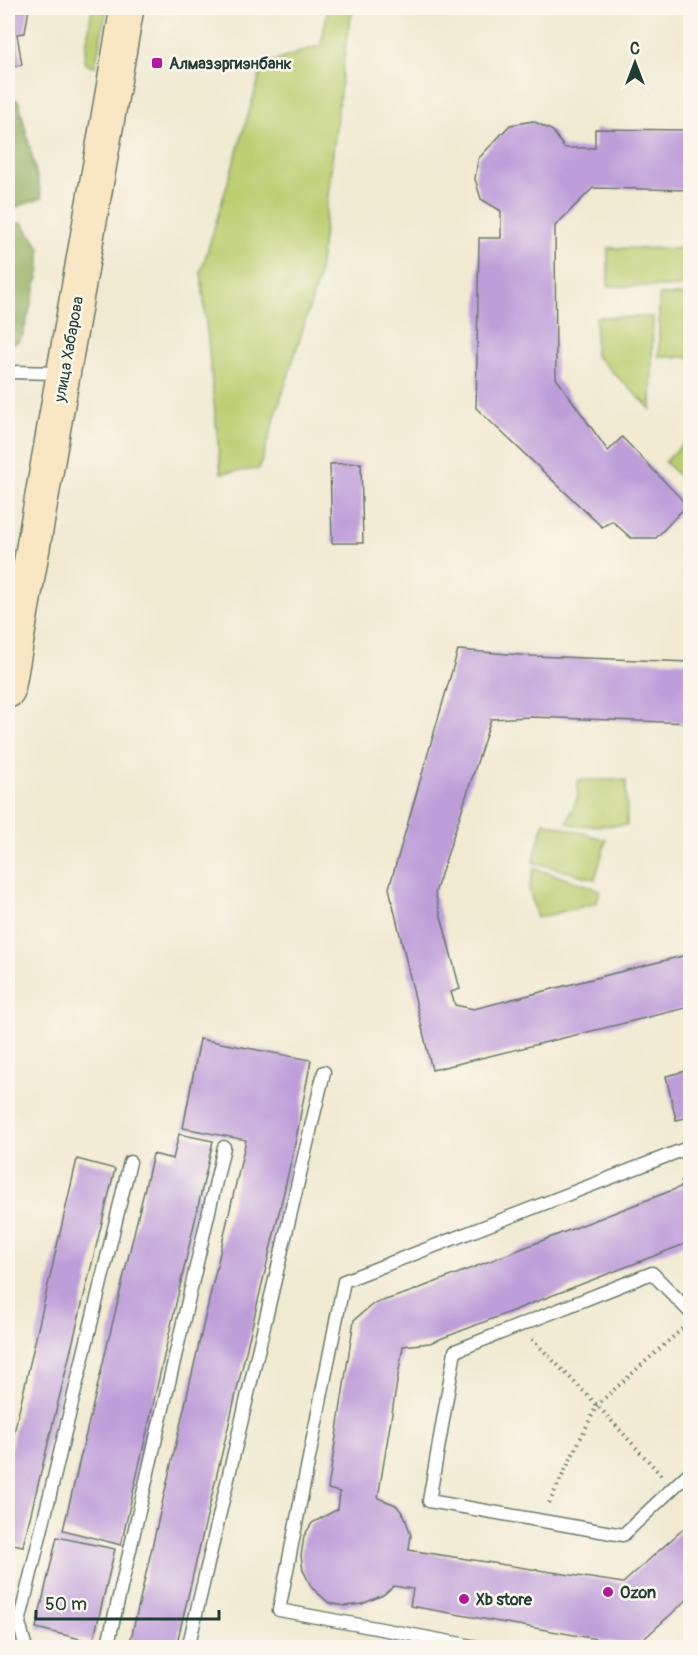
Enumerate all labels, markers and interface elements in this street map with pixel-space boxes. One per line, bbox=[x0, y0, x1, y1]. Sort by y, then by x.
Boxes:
north arrow bbox=[605, 33, 665, 93]
text: С bbox=[630, 39, 640, 59]
place label: Алмазэргиэнбанк bbox=[169, 54, 292, 74]
marker: Алмазэргиэнбанк bbox=[150, 56, 164, 70]
street label: улица Хабарова bbox=[50, 295, 88, 405]
scale bar bbox=[36, 1583, 219, 1621]
place label: Ozon bbox=[620, 1583, 656, 1603]
marker: Ozon bbox=[601, 1585, 615, 1599]
place label: Xb store bbox=[476, 1590, 533, 1610]
marker: Xb store bbox=[457, 1592, 471, 1606]
text: 50 m bbox=[45, 1593, 87, 1616]

